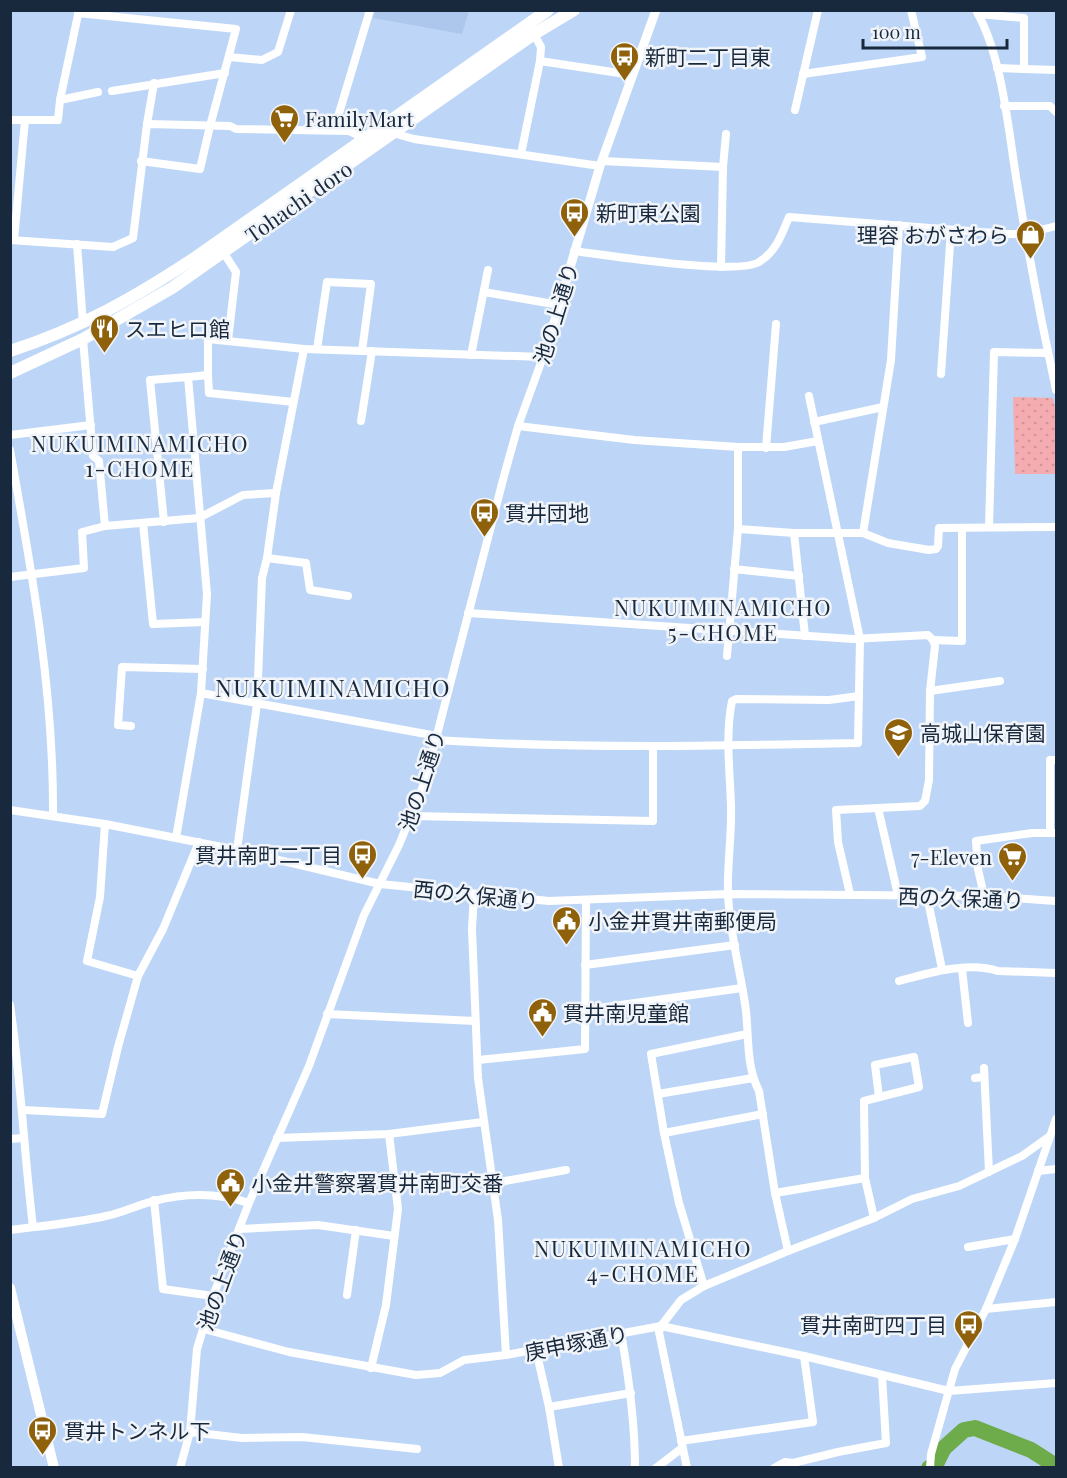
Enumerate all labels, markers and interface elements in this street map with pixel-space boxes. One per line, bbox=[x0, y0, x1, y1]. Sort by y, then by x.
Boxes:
scale bar bbox=[863, 12, 1007, 50]
text: 100 m bbox=[872, 20, 921, 44]
bus stop icon: 新町二丁目東 bbox=[608, 40, 640, 82]
place label: 新町二丁目東 bbox=[645, 42, 771, 70]
supermarket icon: FamilyMart bbox=[268, 102, 300, 144]
place label: FamilyMart bbox=[305, 104, 414, 132]
street label: Tohachi doro bbox=[239, 154, 357, 248]
bus stop icon: 新町東公園 bbox=[559, 196, 591, 238]
place label: 新町東公園 bbox=[596, 198, 701, 226]
shop icon: 理容 おがさわら bbox=[1014, 218, 1046, 260]
place label: 理容 おがさわら bbox=[857, 220, 1009, 248]
street label: 池の上通り bbox=[526, 259, 584, 367]
restaurant icon: スエヒロ館 bbox=[88, 312, 120, 354]
place label: スエヒロ館 bbox=[125, 314, 230, 342]
district label: NUKUIMINAMICHO 1-CHOME bbox=[31, 428, 249, 483]
bus stop icon: 貫井団地 bbox=[468, 496, 500, 538]
place label: 貫井団地 bbox=[505, 498, 589, 526]
district label: NUKUIMINAMICHO 5-CHOME bbox=[614, 592, 832, 647]
district label: NUKUIMINAMICHO bbox=[215, 671, 451, 703]
school or university icon: 高城山保育園 bbox=[883, 716, 915, 758]
place label: 高城山保育園 bbox=[920, 718, 1046, 746]
street label: 池の上通り bbox=[391, 726, 451, 834]
bus stop icon: 貫井南町二丁目 bbox=[347, 838, 379, 880]
place label: 貫井南町二丁目 bbox=[195, 840, 342, 868]
supermarket icon: 7-Eleven bbox=[997, 840, 1029, 882]
place label: 7-Eleven bbox=[911, 842, 992, 870]
street label: 西の久保通り bbox=[412, 873, 540, 915]
street label: 西の久保通り bbox=[898, 881, 1024, 913]
public building icon: 小金井貫井南郵便局 bbox=[551, 904, 583, 946]
place label: 小金井貫井南郵便局 bbox=[588, 906, 777, 934]
public building icon: 貫井南児童館 bbox=[526, 996, 558, 1038]
place label: 貫井南児童館 bbox=[563, 998, 689, 1026]
public building icon: 小金井警察署貫井南町交番 bbox=[214, 1166, 246, 1208]
place label: 小金井警察署貫井南町交番 bbox=[251, 1168, 503, 1196]
street label: 池の上通り bbox=[190, 1226, 252, 1334]
district label: NUKUIMINAMICHO 4-CHOME bbox=[534, 1233, 752, 1288]
bus stop icon: 貫井南町四丁目 bbox=[952, 1308, 984, 1350]
place label: 貫井南町四丁目 bbox=[800, 1310, 947, 1338]
street label: 庚申塚通り bbox=[522, 1318, 630, 1366]
bus stop icon: 貫井トンネル下 bbox=[27, 1414, 59, 1456]
place label: 貫井トンネル下 bbox=[64, 1416, 211, 1444]

